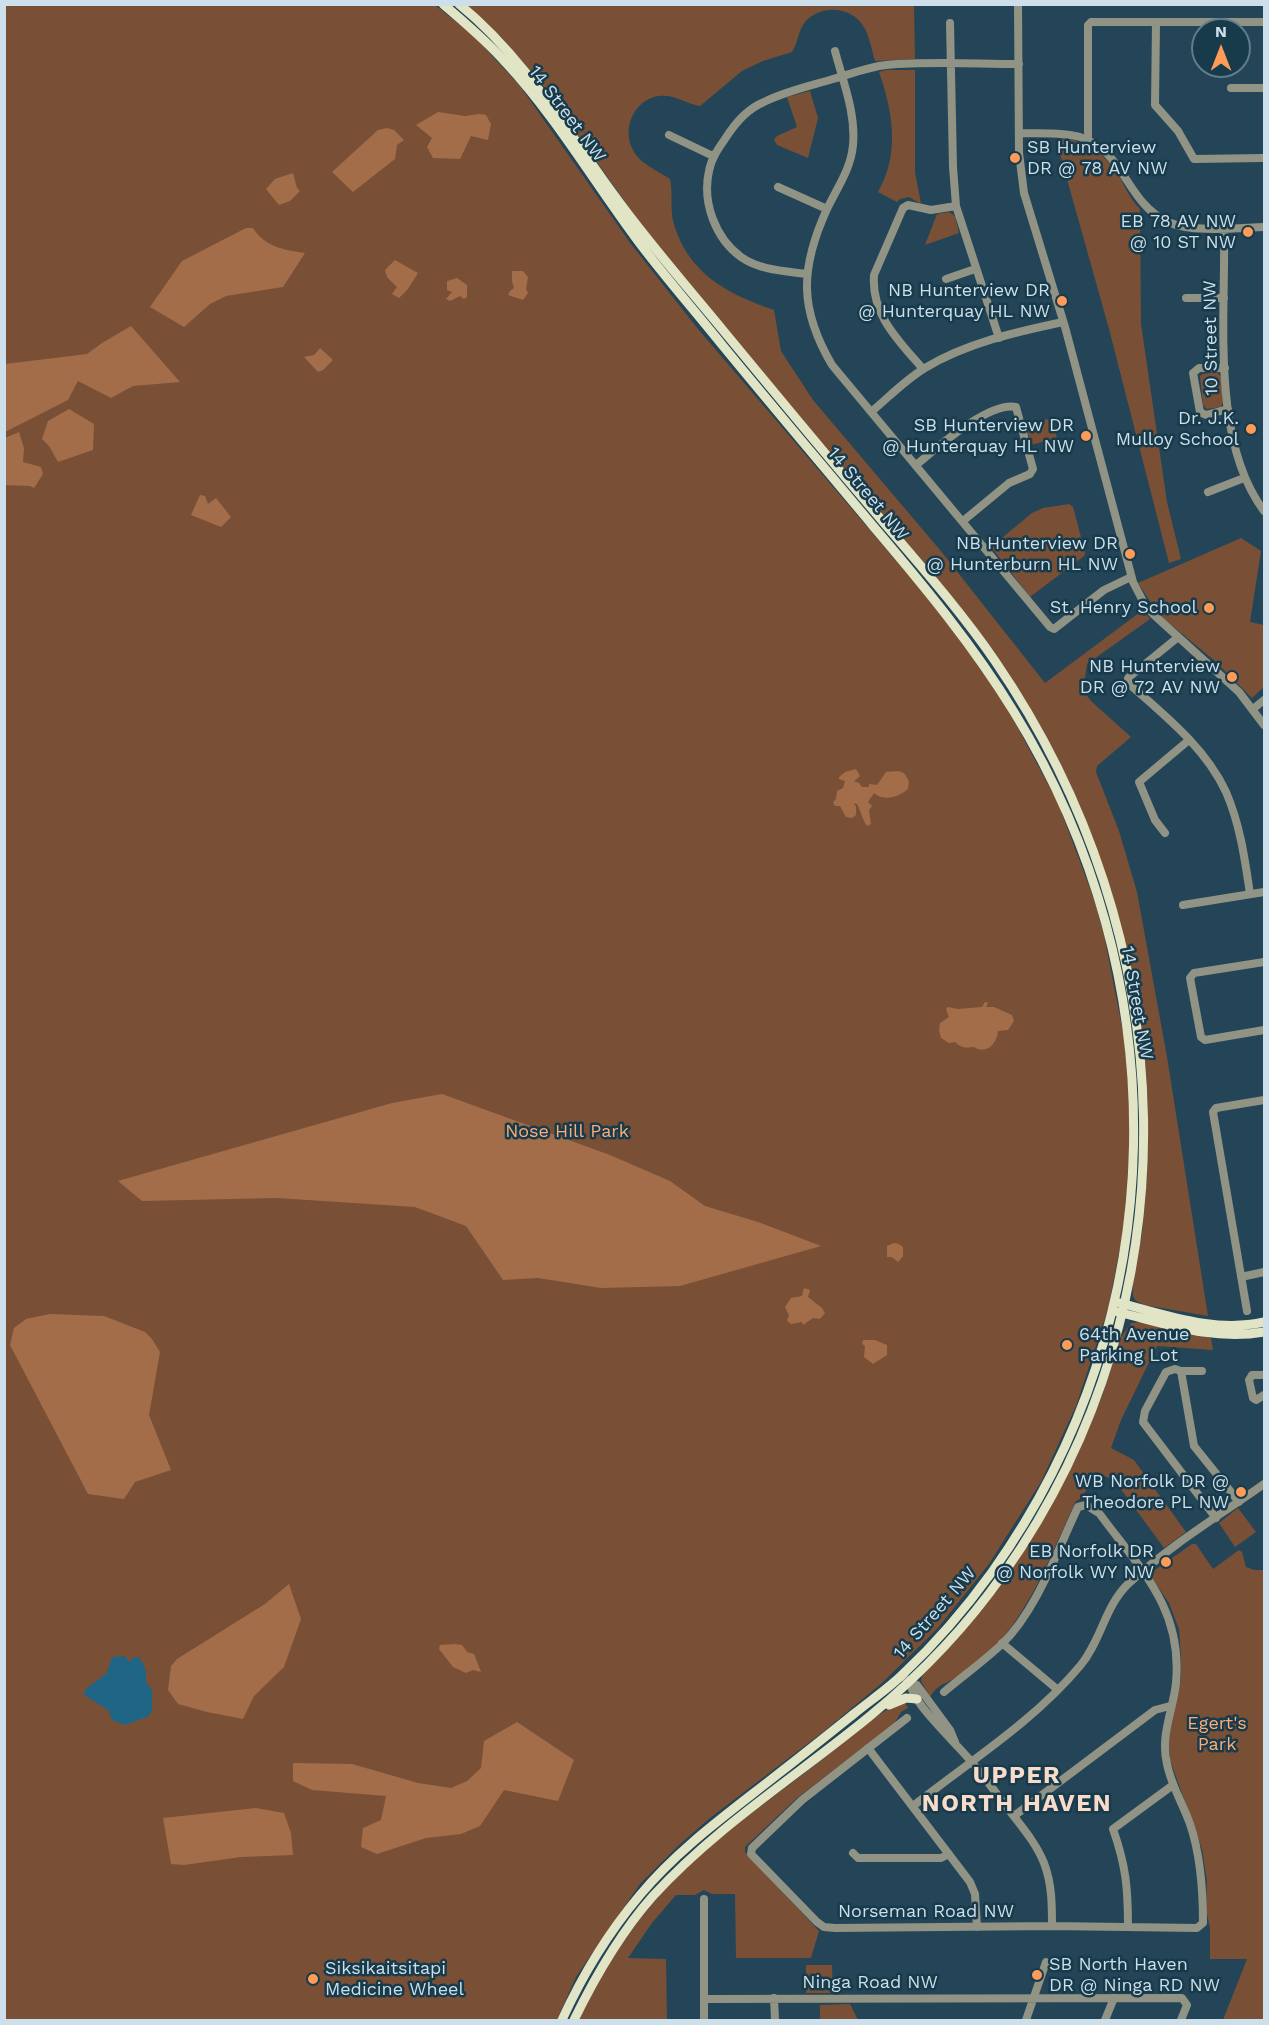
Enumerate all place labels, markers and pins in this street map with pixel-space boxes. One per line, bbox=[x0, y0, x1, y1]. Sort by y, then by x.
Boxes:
place label: SB Hunterview DR @ 78 AV NW bbox=[1027, 137, 1168, 180]
marker: SB Hunterview DR @ 78 AV NW bbox=[1008, 151, 1022, 165]
place label: EB 78 AV NW @ 10 ST NW bbox=[1121, 211, 1236, 254]
marker: EB 78 AV NW @ 10 ST NW bbox=[1241, 225, 1255, 239]
place label: NB Hunterview DR @ Hunterquay HL NW bbox=[858, 280, 1050, 322]
marker: NB Hunterview DR @ Hunterquay HL NW bbox=[1055, 294, 1069, 308]
place label: Dr. J.K. Mulloy School bbox=[1116, 408, 1239, 450]
place label: SB Hunterview DR @ Hunterquay HL NW bbox=[882, 415, 1074, 458]
marker: Dr. J.K. Mulloy School bbox=[1244, 422, 1258, 436]
marker: SB Hunterview DR @ Hunterquay HL NW bbox=[1079, 429, 1093, 443]
place label: NB Hunterview DR @ Hunterburn HL NW bbox=[927, 533, 1118, 576]
marker: NB Hunterview DR @ Hunterburn HL NW bbox=[1123, 547, 1137, 561]
place label: St. Henry School bbox=[1050, 597, 1197, 619]
marker: St. Henry School bbox=[1202, 601, 1216, 615]
place label: NB Hunterview DR @ 72 AV NW bbox=[1080, 656, 1220, 698]
marker: NB Hunterview DR @ 72 AV NW bbox=[1225, 670, 1239, 684]
place label: 64th Avenue Parking Lot bbox=[1079, 1324, 1189, 1366]
marker: 64th Avenue Parking Lot bbox=[1060, 1338, 1074, 1352]
place label: WB Norfolk DR @ Theodore PL NW bbox=[1075, 1471, 1229, 1514]
marker: WB Norfolk DR @ Theodore PL NW bbox=[1234, 1485, 1248, 1499]
place label: EB Norfolk DR @ Norfolk WY NW bbox=[996, 1541, 1154, 1584]
marker: EB Norfolk DR @ Norfolk WY NW bbox=[1159, 1555, 1173, 1569]
place label: SB North Haven DR @ Ninga RD NW bbox=[1049, 1954, 1220, 1996]
place label: Siksikaitsitapi Medicine Wheel bbox=[325, 1958, 464, 2000]
marker: SB North Haven DR @ Ninga RD NW bbox=[1030, 1968, 1044, 1982]
marker: Siksikaitsitapi Medicine Wheel bbox=[306, 1972, 320, 1986]

